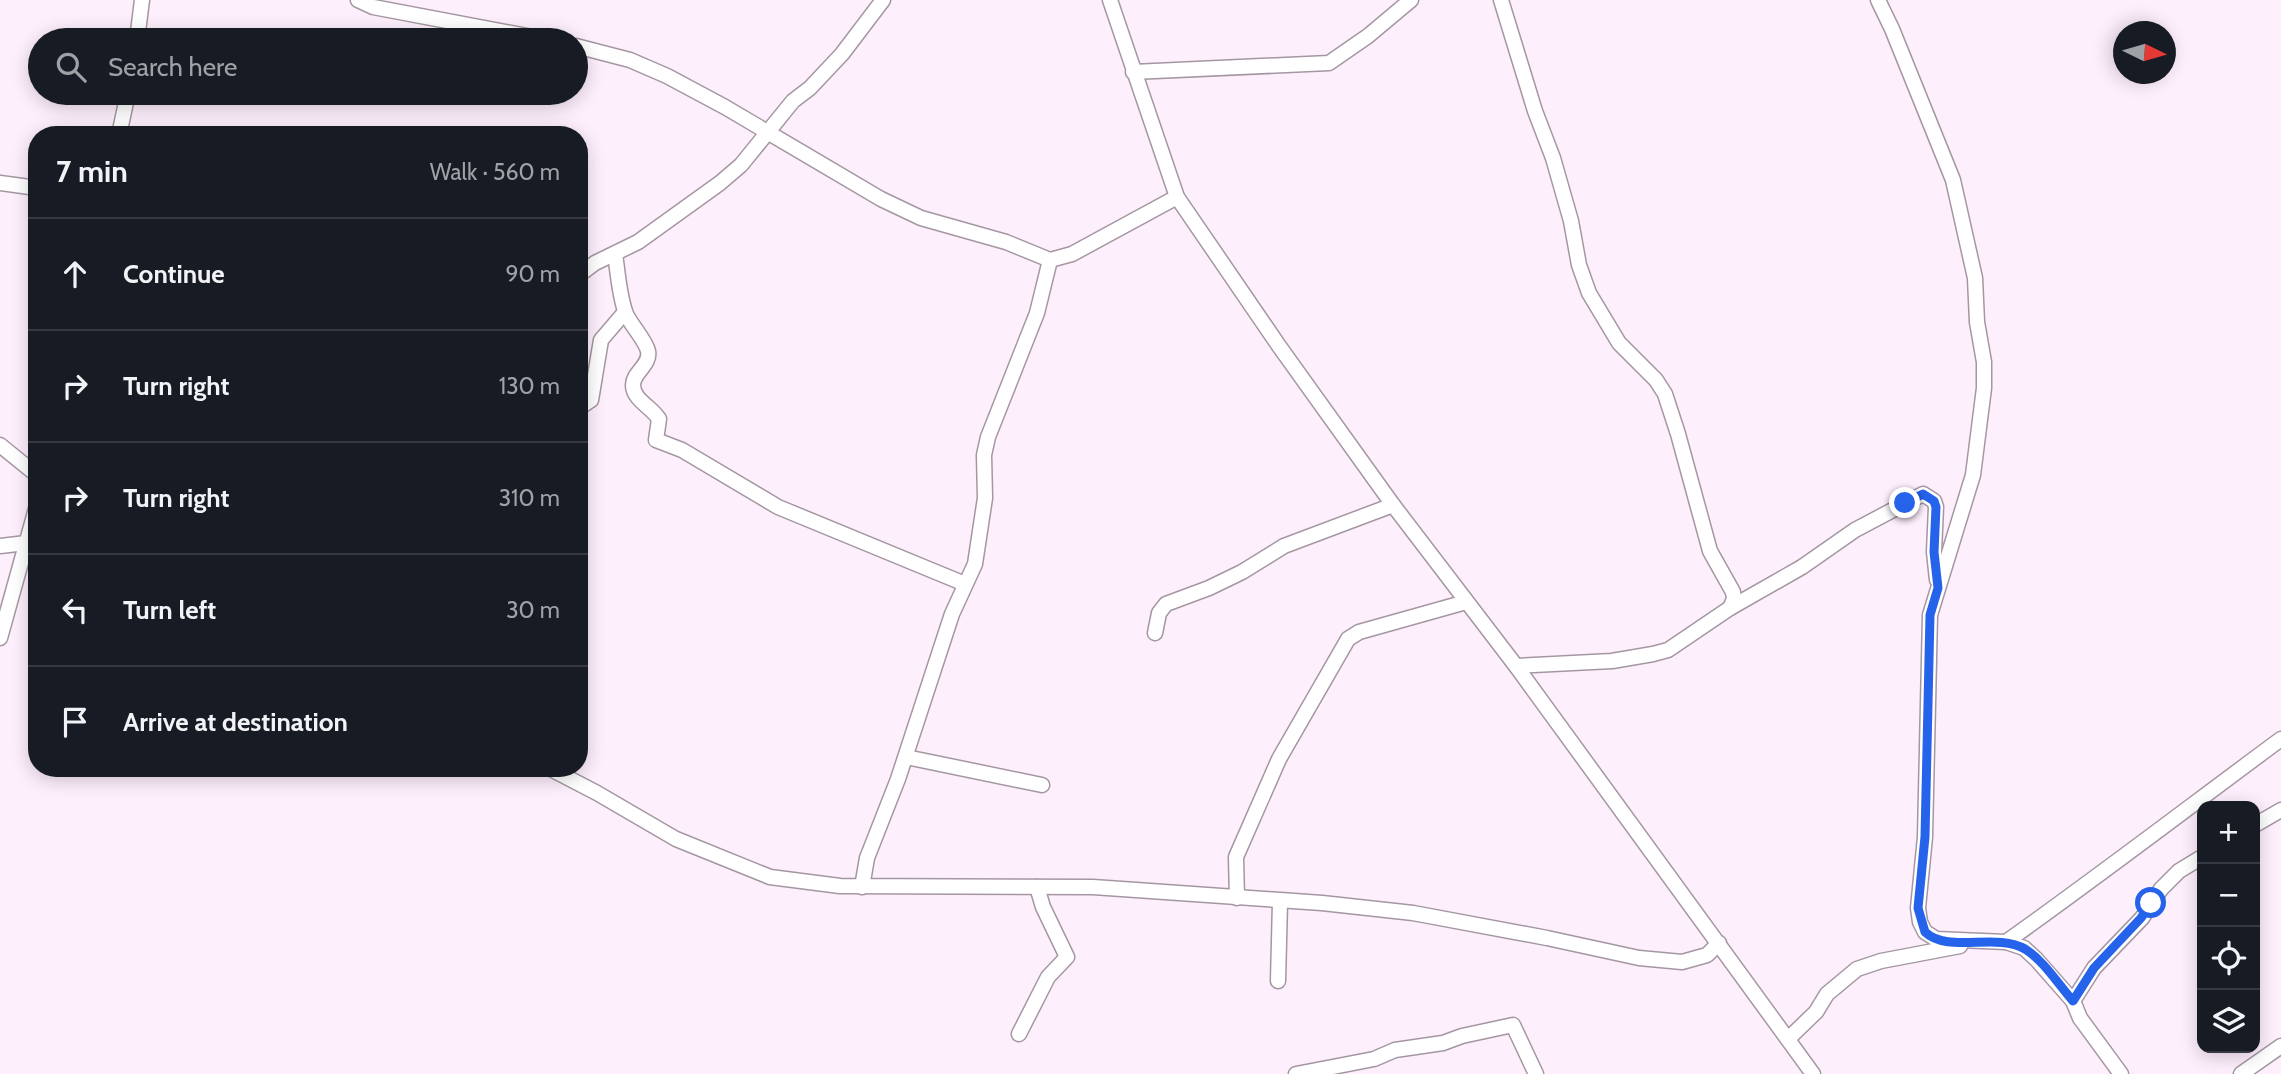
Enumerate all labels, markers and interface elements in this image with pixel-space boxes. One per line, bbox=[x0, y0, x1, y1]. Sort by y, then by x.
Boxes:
north arrow bbox=[2113, 21, 2176, 84]
search box bbox=[28, 28, 588, 105]
icon: search bbox=[52, 48, 90, 86]
text: Search here bbox=[108, 51, 237, 83]
text: 7 min bbox=[56, 153, 128, 190]
text: Walk · 560 m bbox=[430, 158, 560, 186]
icon: ahead bbox=[56, 255, 94, 293]
text: Continue bbox=[123, 258, 225, 290]
text: 90 m bbox=[506, 260, 560, 288]
icon: right bbox=[56, 367, 94, 405]
text: Turn right bbox=[123, 370, 229, 402]
text: 130 m bbox=[499, 372, 560, 400]
icon: right bbox=[56, 479, 94, 517]
text: Turn right bbox=[123, 482, 229, 514]
text: 310 m bbox=[499, 484, 560, 512]
route end bbox=[1889, 487, 1920, 518]
icon: left bbox=[56, 591, 94, 629]
text: Turn left bbox=[123, 594, 216, 626]
text: 30 m bbox=[506, 596, 560, 624]
icon: arrive bbox=[56, 703, 94, 741]
text: Arrive at destination bbox=[123, 706, 348, 738]
map controls bbox=[2197, 801, 2260, 1053]
button: + bbox=[2197, 801, 2260, 864]
button: − bbox=[2197, 864, 2260, 927]
route start bbox=[2135, 887, 2166, 918]
button: locate bbox=[2197, 927, 2260, 990]
button: layers bbox=[2197, 990, 2260, 1053]

